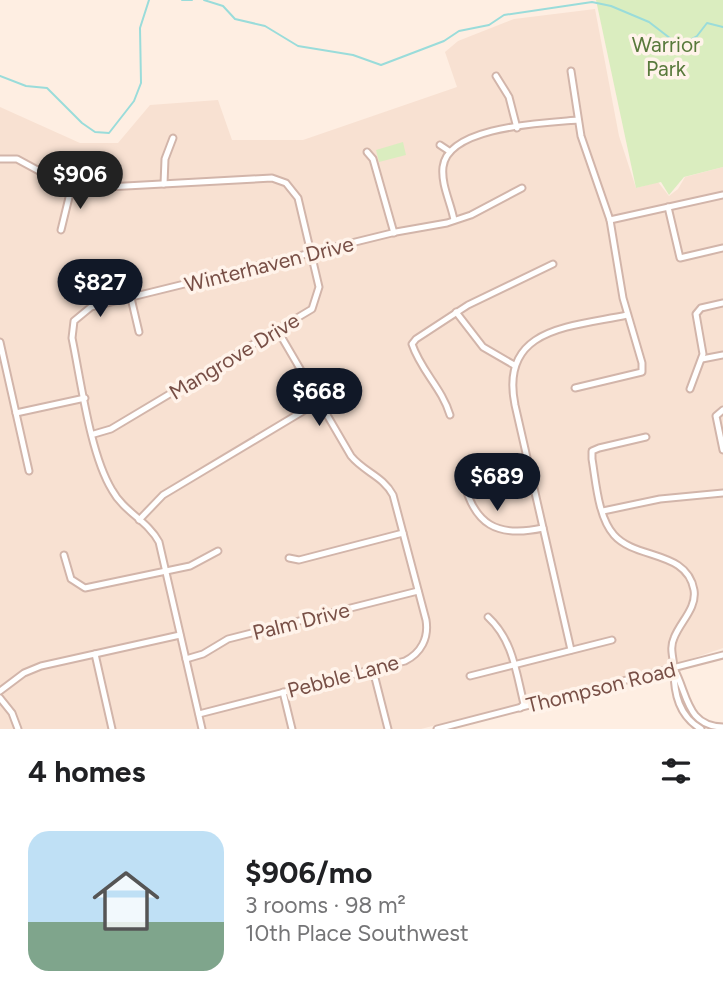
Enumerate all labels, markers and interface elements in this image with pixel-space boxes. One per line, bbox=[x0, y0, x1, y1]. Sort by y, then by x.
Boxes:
park label: Warrior Park bbox=[632, 32, 700, 81]
pin: $906 bbox=[39, 152, 121, 211]
text: $906 bbox=[53, 160, 107, 188]
street label: Winterhaven Drive bbox=[182, 231, 356, 297]
pin: $827 bbox=[59, 260, 141, 319]
text: $827 bbox=[74, 268, 126, 296]
street label: Mangrove Drive bbox=[164, 307, 304, 405]
pin: $668 bbox=[278, 368, 360, 428]
text: $668 bbox=[292, 377, 346, 405]
pin: $689 bbox=[456, 454, 538, 513]
text: $689 bbox=[470, 462, 524, 490]
street label: Palm Drive bbox=[250, 597, 352, 645]
street label: Pebble Lane bbox=[285, 649, 401, 703]
street label: Thompson Road bbox=[524, 656, 678, 718]
icon: filters bbox=[657, 752, 695, 790]
text: 4 homes bbox=[28, 753, 145, 790]
text: $906/mo bbox=[245, 854, 372, 891]
icon: home bbox=[84, 859, 168, 943]
text: 3 rooms · 98 m² bbox=[245, 891, 406, 919]
text: 10th Place Southwest bbox=[245, 919, 469, 947]

